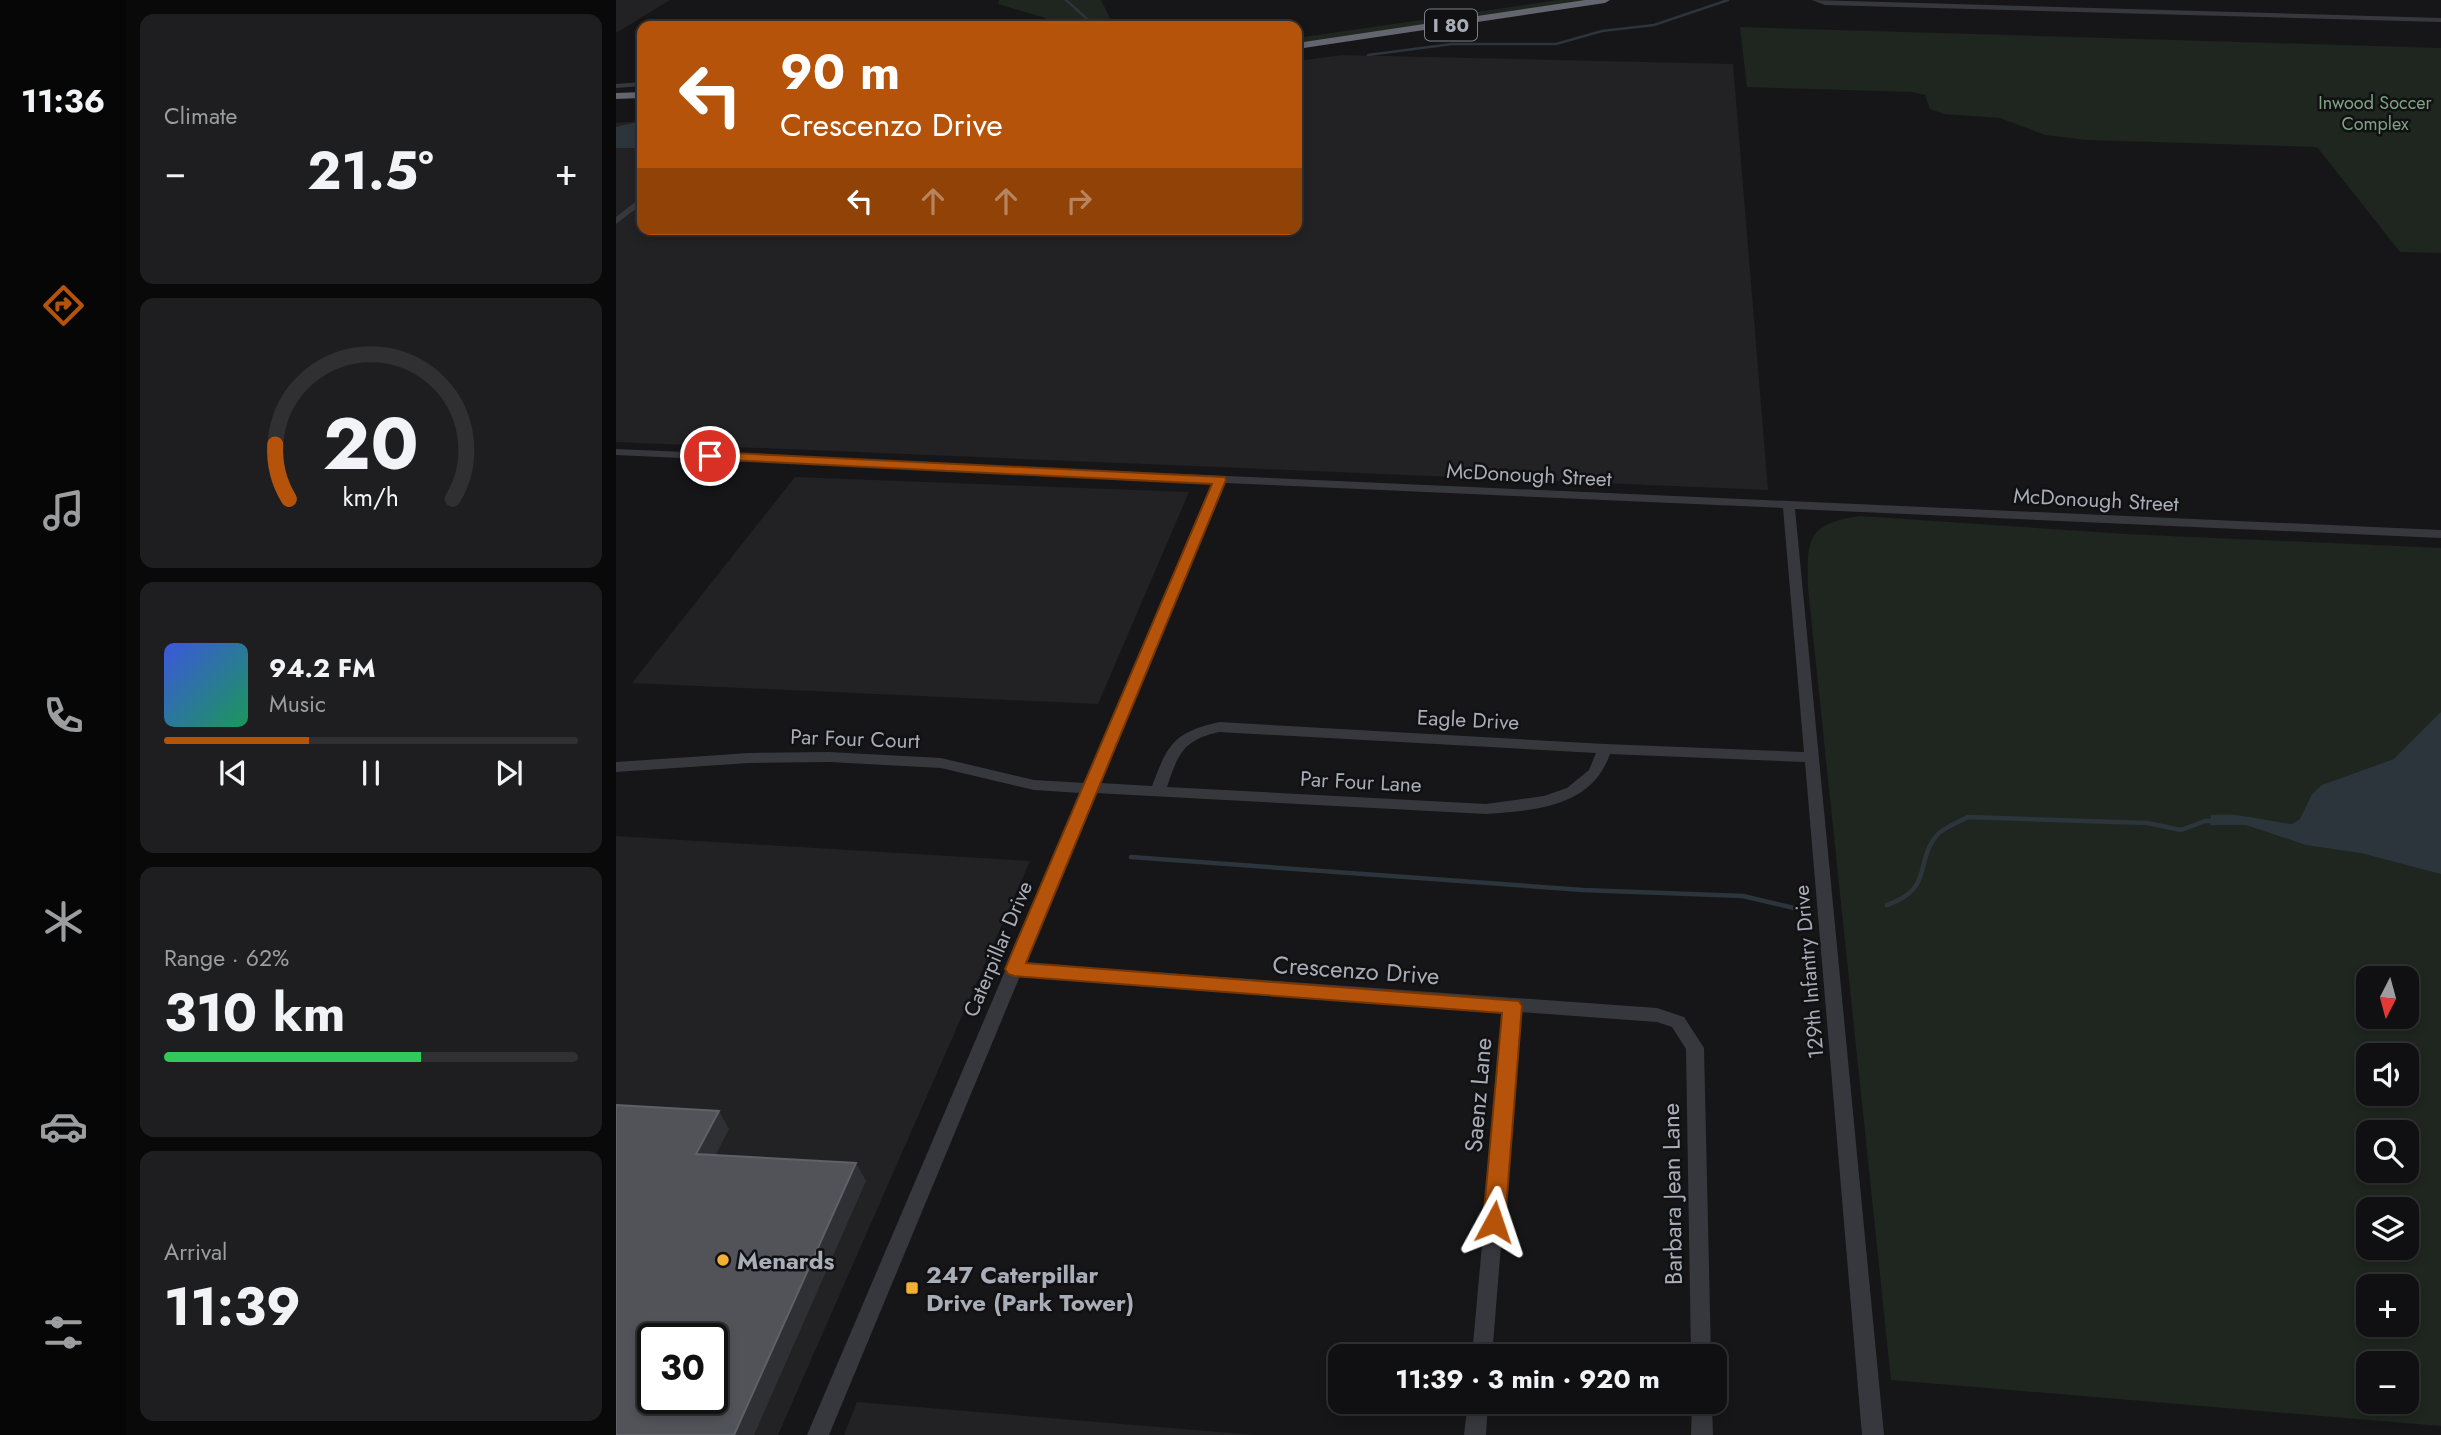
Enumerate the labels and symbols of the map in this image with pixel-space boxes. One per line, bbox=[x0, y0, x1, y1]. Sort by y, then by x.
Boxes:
road number: I 80 bbox=[1425, 10, 1477, 41]
park label: Inwood Soccer Complex bbox=[2318, 90, 2433, 137]
pin bbox=[680, 426, 740, 486]
street label: McDonough Street bbox=[1445, 456, 1613, 494]
street label: McDonough Street bbox=[2012, 481, 2180, 519]
street label: Eagle Drive bbox=[1416, 702, 1520, 738]
street label: Par Four Court bbox=[790, 722, 920, 756]
street label: Par Four Lane bbox=[1299, 764, 1423, 800]
street label: Caterpillar Drive bbox=[956, 876, 1040, 1022]
street label: 129th Infantry Drive bbox=[1786, 884, 1832, 1060]
street label: Crescenzo Drive bbox=[1271, 947, 1441, 993]
north arrow bbox=[2356, 966, 2418, 1029]
street label: Saenz Lane bbox=[1456, 1036, 1500, 1154]
street label: Barbara Jean Lane bbox=[1653, 1103, 1691, 1285]
position arrow bbox=[1457, 1185, 1531, 1259]
place label: Menards bbox=[737, 1243, 835, 1278]
marker: Menards bbox=[715, 1252, 731, 1268]
place label: 247 Caterpillar Drive (Park Tower) bbox=[926, 1257, 1134, 1320]
marker: 247 Caterpillar Drive (Park Tower) bbox=[904, 1280, 920, 1296]
speed limit sign: 30 bbox=[637, 1323, 728, 1414]

